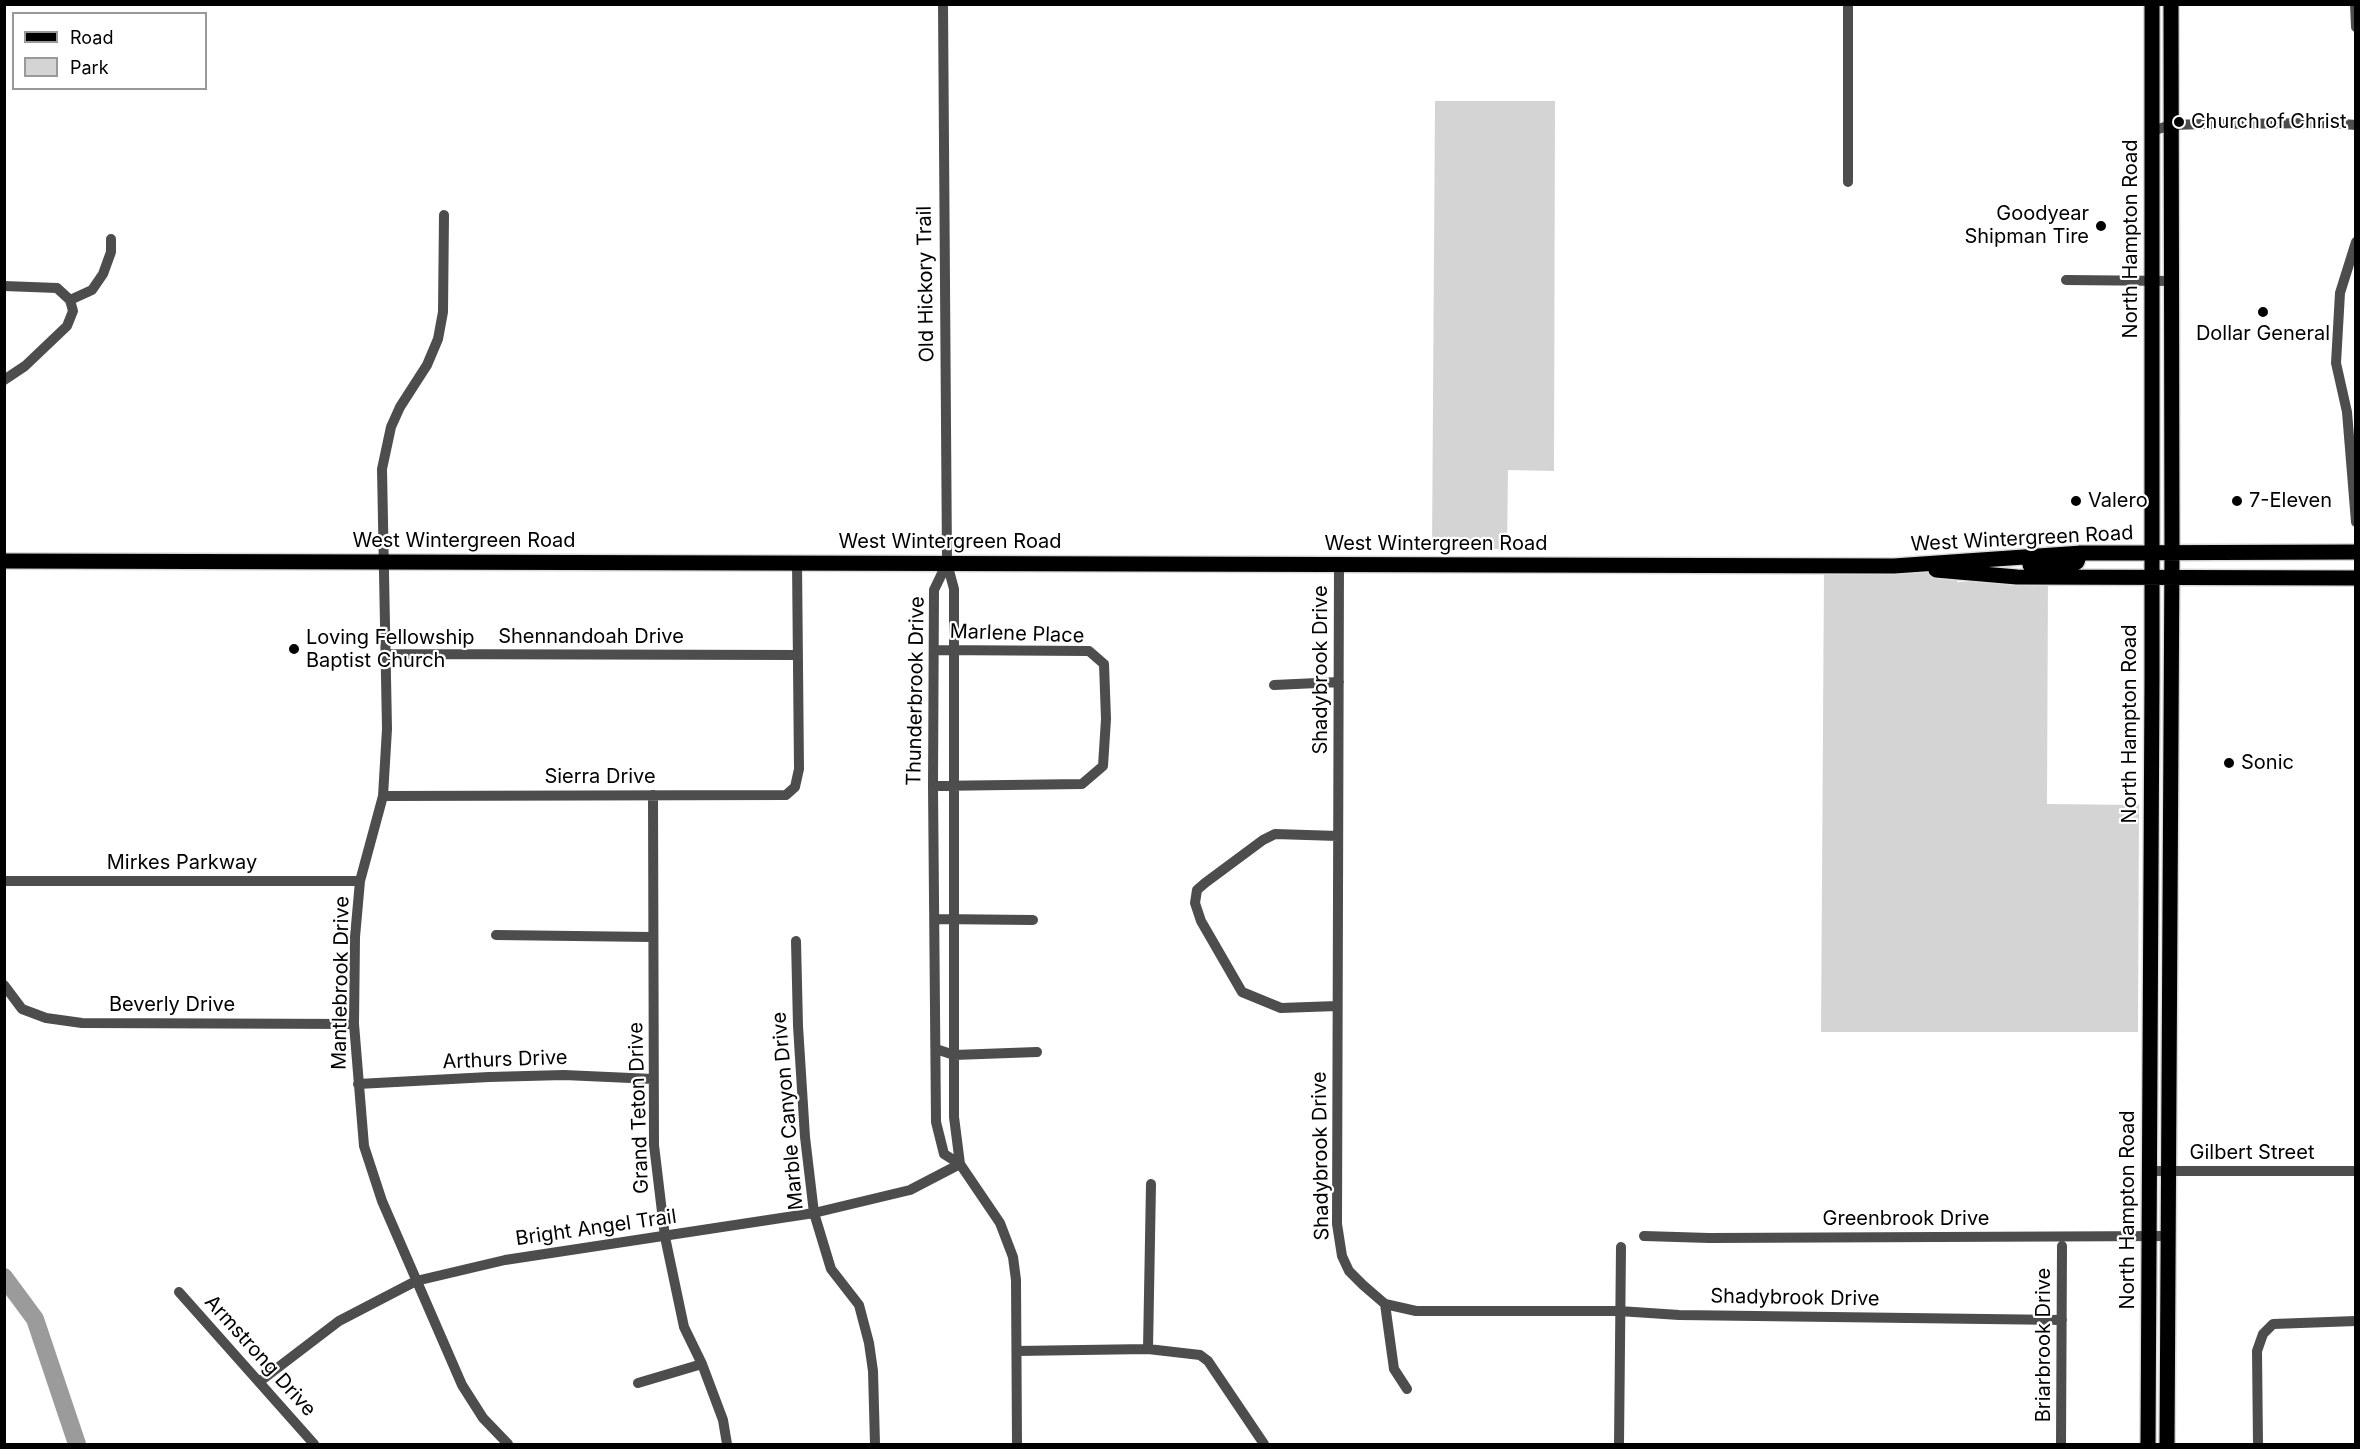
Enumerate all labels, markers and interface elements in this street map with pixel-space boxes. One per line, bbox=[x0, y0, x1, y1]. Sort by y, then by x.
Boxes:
legend bbox=[12, 12, 207, 90]
text: Road bbox=[70, 27, 113, 48]
text: Park bbox=[70, 57, 109, 78]
place label: Church of Christ bbox=[2191, 110, 2347, 134]
marker: Church of Christ bbox=[2172, 115, 2186, 129]
street label: North Hampton Road bbox=[2119, 140, 2143, 338]
place label: Goodyear Shipman Tire bbox=[1964, 202, 2089, 249]
street label: Old Hickory Trail bbox=[913, 206, 939, 362]
marker: Goodyear Shipman Tire bbox=[2094, 219, 2108, 233]
marker: Dollar General bbox=[2256, 305, 2270, 319]
place label: Dollar General bbox=[2196, 322, 2330, 346]
place label: Valero bbox=[2088, 489, 2148, 513]
place label: 7-Eleven bbox=[2249, 489, 2332, 513]
marker: Valero bbox=[2069, 494, 2083, 508]
marker: 7-Eleven bbox=[2230, 494, 2244, 508]
street label: West Wintergreen Road bbox=[1910, 521, 2134, 557]
street label: West Wintergreen Road bbox=[352, 529, 576, 553]
street label: West Wintergreen Road bbox=[838, 530, 1062, 554]
street label: West Wintergreen Road bbox=[1324, 532, 1548, 556]
street label: Shadybrook Drive bbox=[1309, 585, 1333, 755]
street label: Thunderbrook Drive bbox=[902, 596, 930, 786]
street label: Marlene Place bbox=[949, 620, 1085, 648]
street label: Shennandoah Drive bbox=[498, 625, 684, 649]
street label: North Hampton Road bbox=[2118, 625, 2142, 823]
place label: Loving Fellowship Baptist Church bbox=[306, 626, 475, 673]
marker: Loving Fellowship Baptist Church bbox=[287, 642, 301, 656]
place label: Sonic bbox=[2241, 751, 2294, 775]
marker: Sonic bbox=[2222, 756, 2236, 770]
street label: Sierra Drive bbox=[544, 765, 656, 789]
street label: Mirkes Parkway bbox=[107, 851, 257, 875]
street label: Mantlebrook Drive bbox=[327, 896, 355, 1070]
street label: Beverly Drive bbox=[109, 993, 235, 1017]
street label: Marble Canyon Drive bbox=[767, 1011, 809, 1211]
street label: Grand Teton Drive bbox=[624, 1022, 654, 1194]
street label: Arthurs Drive bbox=[442, 1046, 568, 1074]
street label: Shadybrook Drive bbox=[1308, 1071, 1334, 1241]
street label: North Hampton Road bbox=[2116, 1111, 2140, 1309]
street label: Gilbert Street bbox=[2190, 1141, 2314, 1165]
street label: Bright Angel Trail bbox=[514, 1205, 678, 1251]
street label: Greenbrook Drive bbox=[1823, 1207, 1989, 1231]
street label: Briarbrook Drive bbox=[2032, 1268, 2056, 1422]
street label: Shadybrook Drive bbox=[1710, 1285, 1880, 1311]
street label: Armstrong Drive bbox=[199, 1290, 321, 1422]

